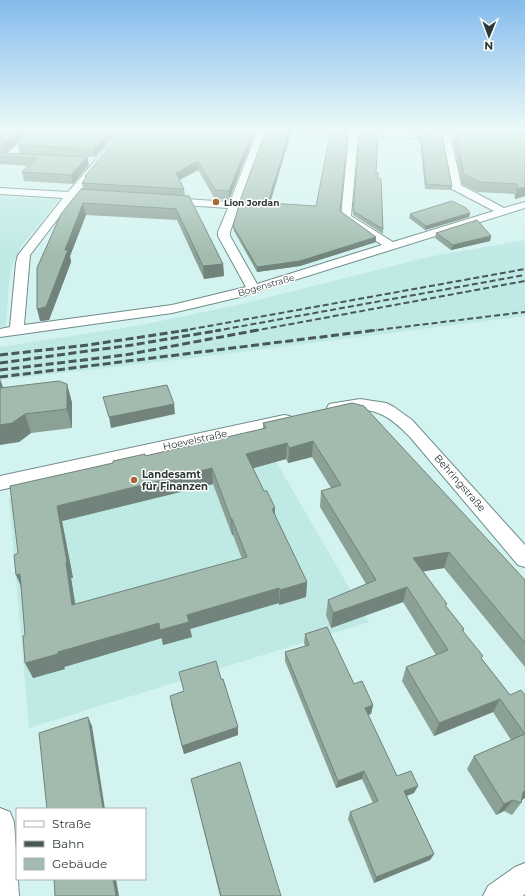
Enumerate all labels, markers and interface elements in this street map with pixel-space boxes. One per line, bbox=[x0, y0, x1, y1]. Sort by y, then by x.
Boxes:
north arrow bbox=[469, 16, 509, 56]
text: N bbox=[484, 39, 493, 53]
marker: Lion Jordan bbox=[211, 197, 221, 207]
place label: Lion Jordan bbox=[224, 197, 279, 208]
street label: Bogenstraße bbox=[237, 272, 296, 298]
street label: Hoevelstraße bbox=[162, 427, 228, 453]
street label: Behringstraße bbox=[432, 452, 488, 514]
place label: Landesamt für Finanzen bbox=[142, 468, 208, 493]
marker: Landesamt für Finanzen bbox=[129, 475, 139, 485]
legend bbox=[16, 808, 146, 880]
text: Straße bbox=[52, 816, 91, 831]
text: Bahn bbox=[52, 836, 84, 851]
text: Gebäude bbox=[52, 856, 107, 871]

